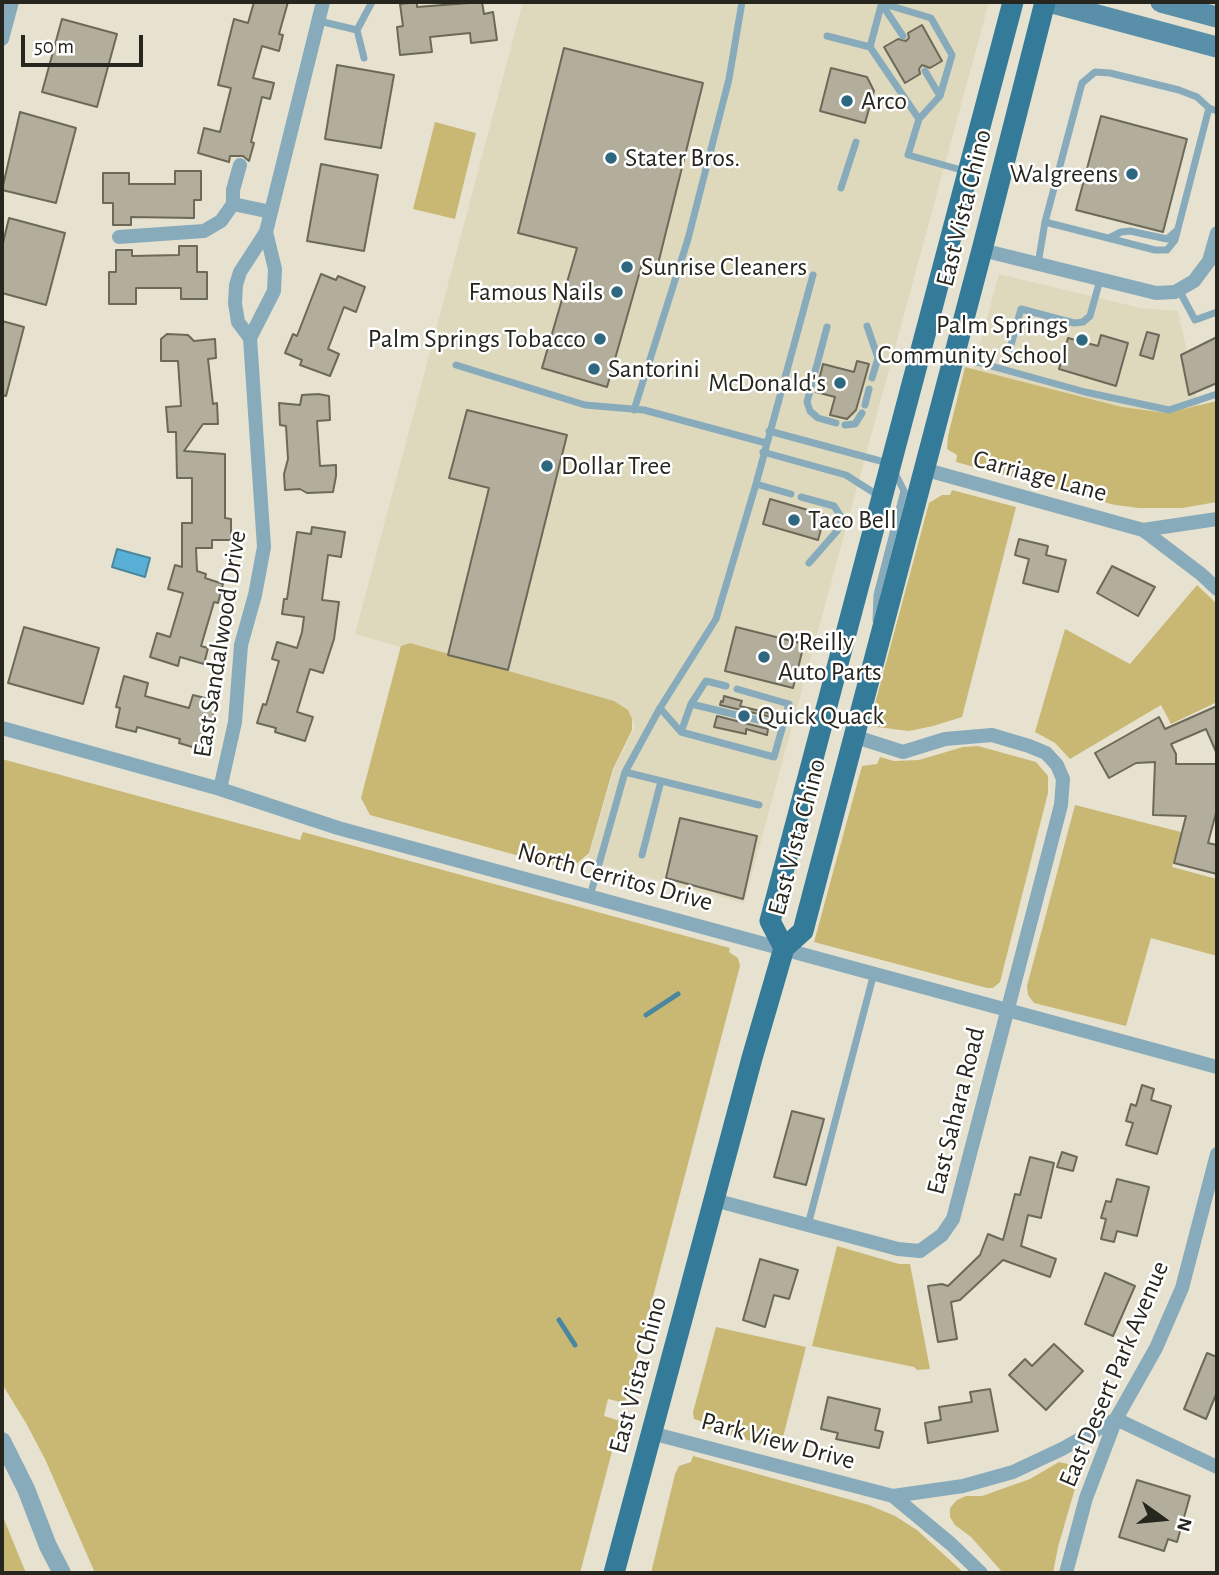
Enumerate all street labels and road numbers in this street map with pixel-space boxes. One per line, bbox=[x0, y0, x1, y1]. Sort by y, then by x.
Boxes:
street label: East Vista Chino bbox=[929, 126, 999, 290]
street label: Carriage Lane bbox=[970, 443, 1110, 509]
street label: East Sandalwood Drive bbox=[187, 528, 253, 760]
street label: East Vista Chino bbox=[761, 755, 833, 919]
street label: North Cerritos Drive bbox=[514, 836, 716, 918]
street label: East Sahara Road bbox=[920, 1024, 992, 1198]
street label: East Desert Park Avenue bbox=[1052, 1256, 1176, 1492]
street label: East Vista Chino bbox=[602, 1293, 674, 1457]
street label: Park View Drive bbox=[698, 1405, 858, 1477]

